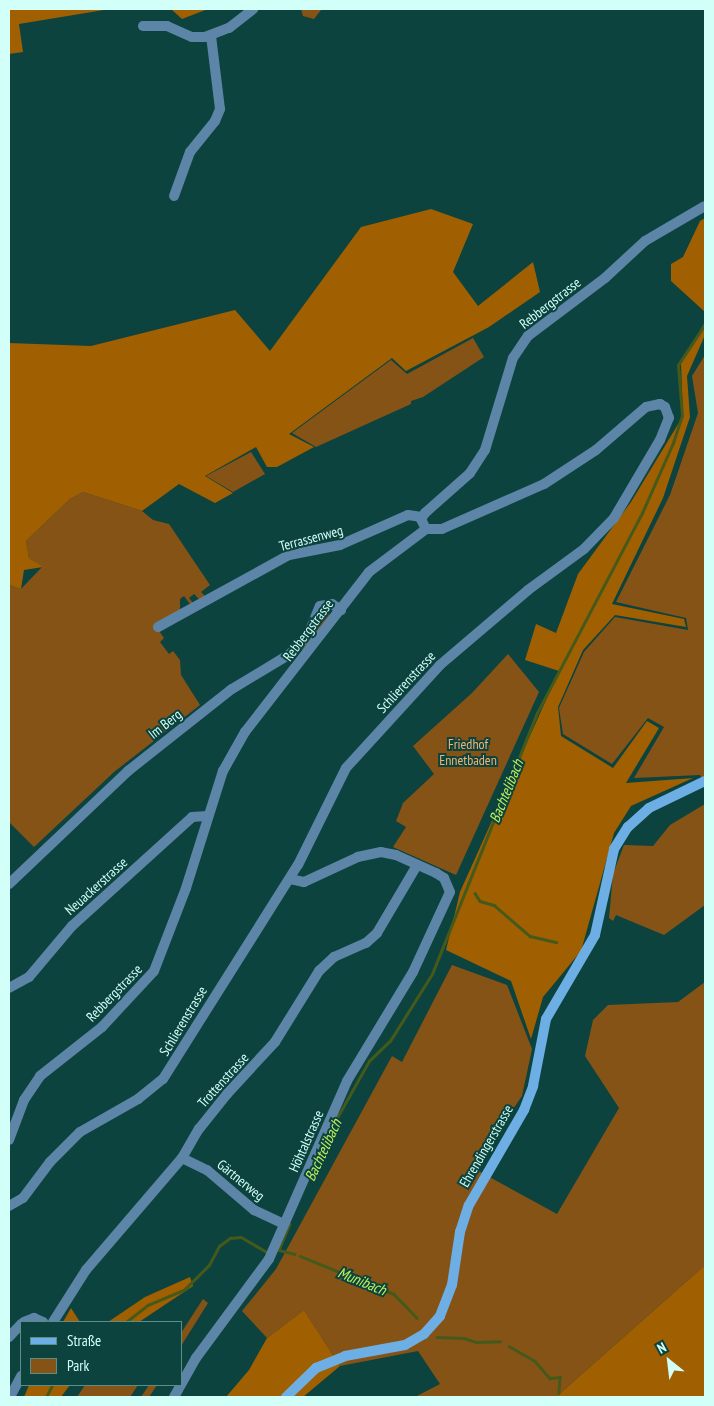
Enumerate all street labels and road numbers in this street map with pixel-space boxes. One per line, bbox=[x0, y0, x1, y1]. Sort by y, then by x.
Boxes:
street label: Rebbergstrasse bbox=[516, 274, 584, 332]
street label: Terrassenweg bbox=[277, 521, 345, 555]
street label: Rebbergstrasse bbox=[279, 596, 337, 664]
street label: Schlierenstrasse bbox=[373, 648, 439, 716]
street label: Im Berg bbox=[145, 706, 185, 742]
street label: Neuackerstrasse bbox=[61, 854, 131, 918]
street label: Rebbergstrasse bbox=[83, 961, 145, 1025]
street label: Schlierenstrasse bbox=[156, 983, 210, 1059]
street label: Trottenstrasse bbox=[194, 1049, 252, 1111]
street label: Ehrendingerstrasse bbox=[456, 1102, 516, 1190]
street label: Höhtalstrasse bbox=[285, 1108, 327, 1174]
street label: Gärtnerweg bbox=[214, 1156, 268, 1204]

